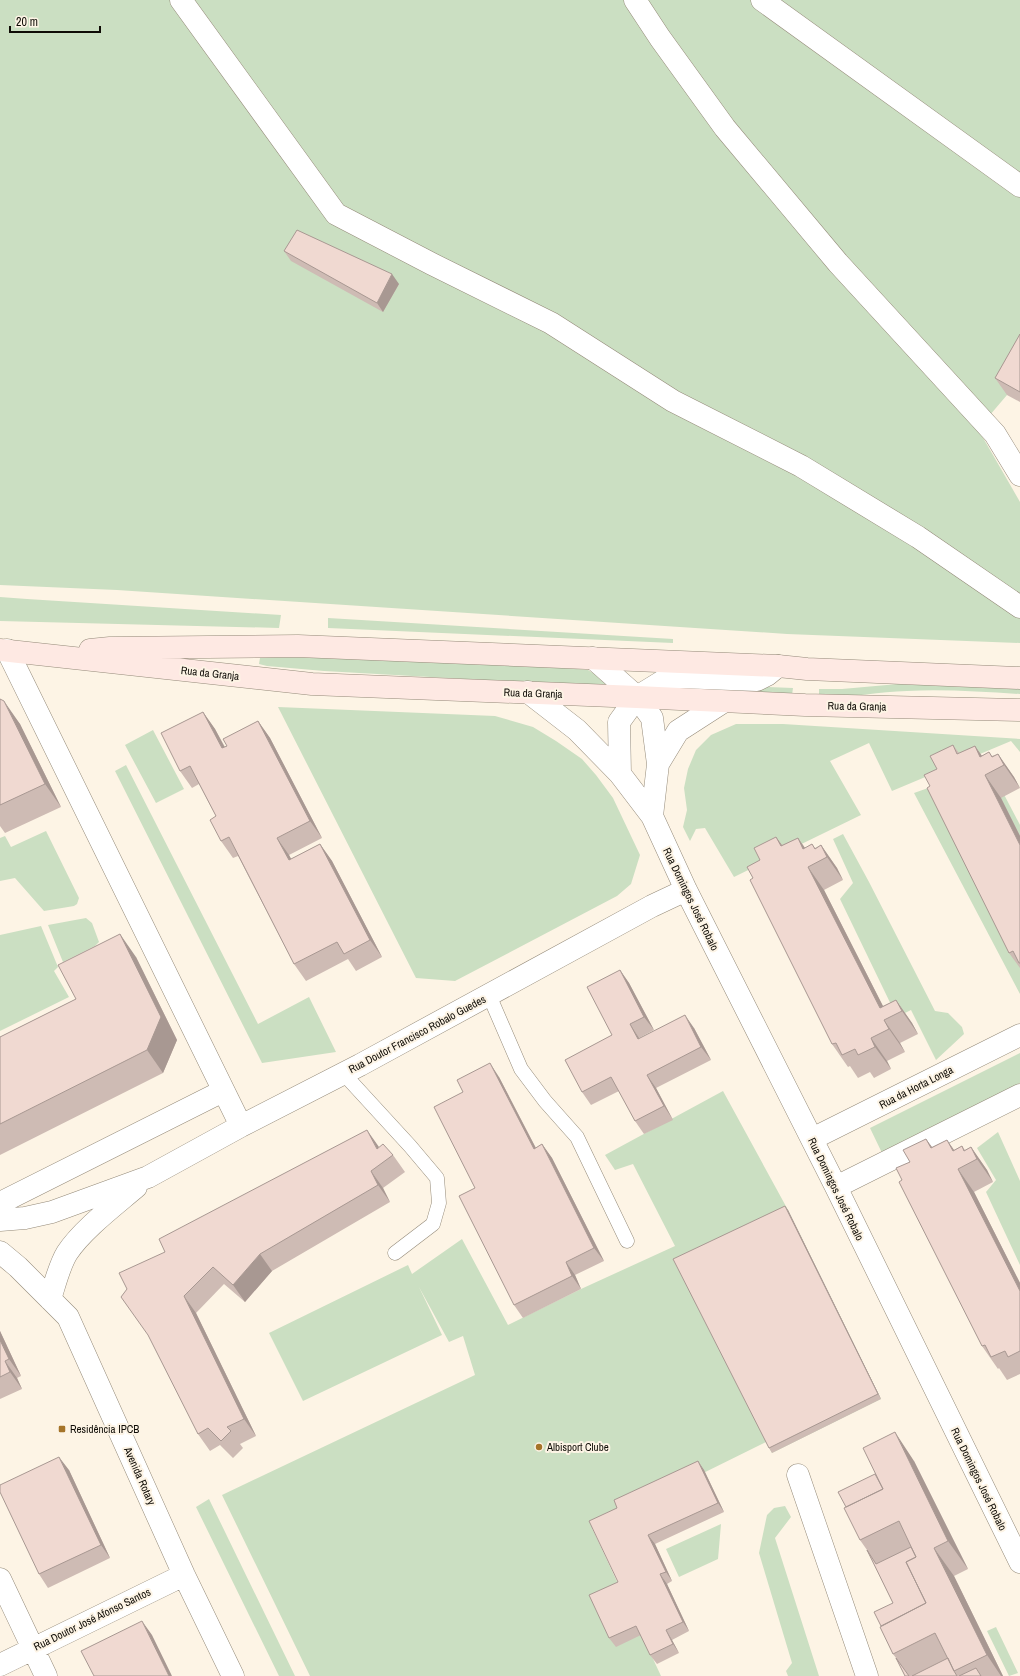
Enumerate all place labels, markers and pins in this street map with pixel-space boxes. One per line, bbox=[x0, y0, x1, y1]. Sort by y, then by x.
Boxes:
place label: Residência IPCB bbox=[70, 1422, 139, 1436]
marker: Residência IPCB bbox=[57, 1424, 67, 1434]
place label: Albisport Clube bbox=[546, 1440, 609, 1454]
marker: Albisport Clube bbox=[534, 1442, 544, 1452]

